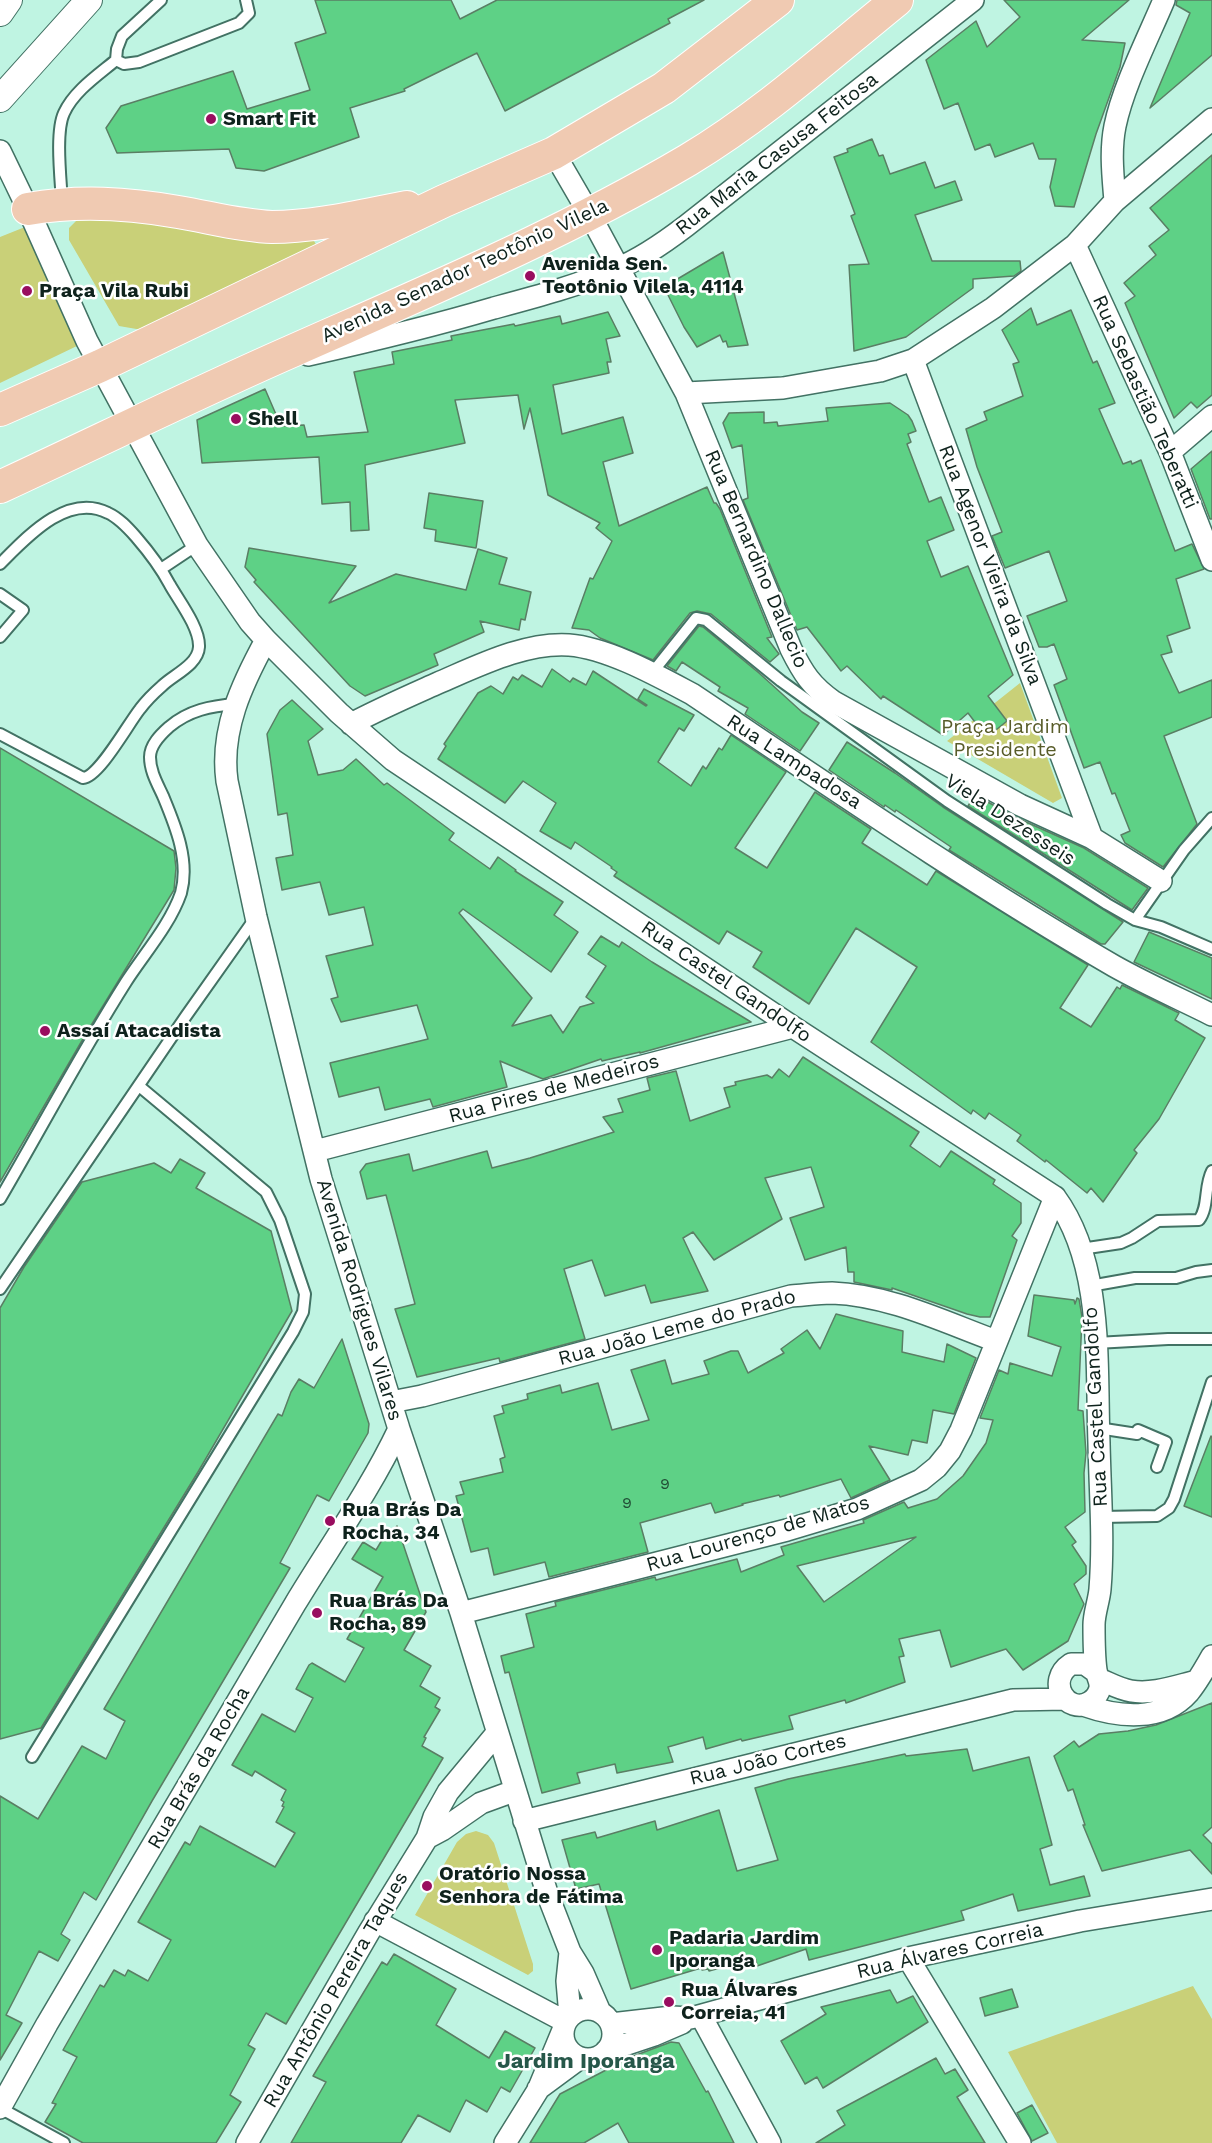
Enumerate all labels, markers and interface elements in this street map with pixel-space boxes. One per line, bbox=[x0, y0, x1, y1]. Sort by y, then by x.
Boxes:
street label: Rua Maria Casusa Feitosa bbox=[671, 68, 883, 240]
place label: Smart Fit bbox=[223, 107, 316, 131]
marker: Smart Fit bbox=[204, 112, 218, 126]
street label: Avenida Senador Teotônio Vilela bbox=[318, 194, 612, 348]
place label: Avenida Sen. Teotônio Vilela, 4114 bbox=[542, 252, 744, 299]
marker: Avenida Sen. Teotônio Vilela, 4114 bbox=[523, 269, 537, 283]
place label: Praça Vila Rubi bbox=[39, 279, 189, 303]
marker: Praça Vila Rubi bbox=[20, 284, 34, 298]
street label: Rua Sebastião Teberatti bbox=[1087, 291, 1203, 513]
place label: Shell bbox=[248, 407, 298, 431]
marker: Shell bbox=[229, 412, 243, 426]
street label: Rua Agenor Vieira da Silva bbox=[933, 442, 1047, 688]
street label: Rua Bernardino Dallecio bbox=[699, 446, 813, 672]
street label: Rua Lampadosa bbox=[722, 709, 866, 815]
park label: Praça Jardim Presidente bbox=[941, 715, 1069, 762]
street label: Viela Dezesseis bbox=[940, 769, 1080, 871]
street label: Rua Castel Gandolfo bbox=[636, 916, 816, 1048]
place label: Assaí Atacadista bbox=[57, 1019, 221, 1043]
marker: Assaí Atacadista bbox=[38, 1024, 52, 1038]
street label: Rua Pires de Medeiros bbox=[446, 1049, 662, 1129]
street label: Avenida Rodrigues Vilares bbox=[311, 1176, 407, 1424]
street label: Rua João Leme do Prado bbox=[556, 1285, 798, 1371]
street label: Rua Castel Gandolfo bbox=[1079, 1306, 1113, 1508]
house number: 9 bbox=[660, 1474, 670, 1494]
street label: Rua Lourenço de Matos bbox=[644, 1491, 872, 1577]
house number: 9 bbox=[622, 1493, 632, 1513]
place label: Rua Brás Da Rocha, 34 bbox=[342, 1498, 461, 1545]
marker: Rua Brás Da Rocha, 34 bbox=[323, 1514, 337, 1528]
place label: Rua Brás Da Rocha, 89 bbox=[329, 1589, 448, 1636]
marker: Rua Brás Da Rocha, 89 bbox=[310, 1606, 324, 1620]
street label: Rua Brás da Rocha bbox=[143, 1682, 255, 1854]
street label: Rua João Cortes bbox=[687, 1729, 849, 1791]
place label: Oratório Nossa Senhora de Fátima bbox=[439, 1862, 623, 1909]
street label: Rua Antônio Pereira Taques bbox=[258, 1868, 414, 2112]
marker: Oratório Nossa Senhora de Fátima bbox=[420, 1879, 434, 1893]
street label: Rua Álvares Correia bbox=[854, 1918, 1046, 1984]
place label: Padaria Jardim Iporanga bbox=[669, 1926, 819, 1973]
marker: Padaria Jardim Iporanga bbox=[650, 1943, 664, 1957]
place label: Rua Álvares Correia, 41 bbox=[681, 1978, 797, 2025]
marker: Rua Álvares Correia, 41 bbox=[662, 1995, 676, 2009]
district label: Jardim Iporanga bbox=[497, 2049, 675, 2075]

